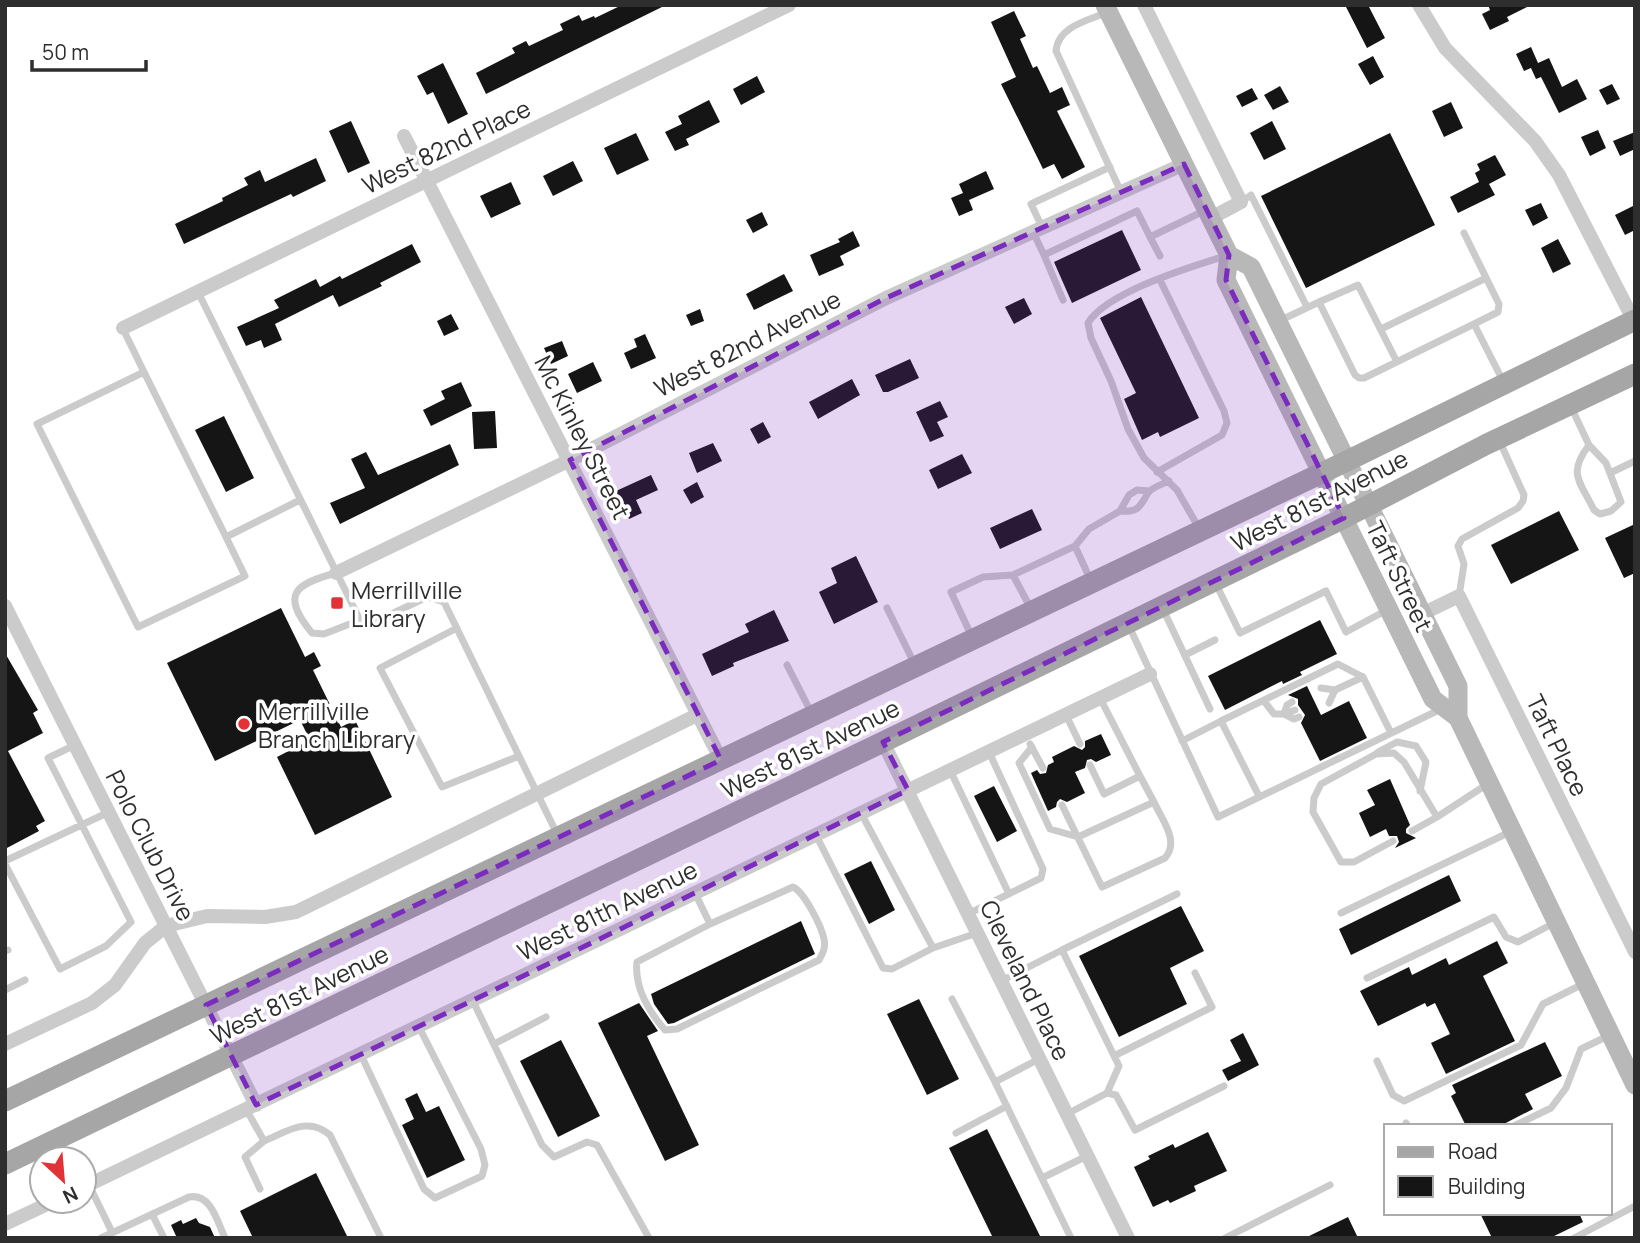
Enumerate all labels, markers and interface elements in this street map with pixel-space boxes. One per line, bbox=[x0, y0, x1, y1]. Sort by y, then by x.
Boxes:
scale bar bbox=[32, 28, 145, 72]
text: 50 m bbox=[42, 38, 89, 66]
street label: West 82nd Place bbox=[356, 91, 536, 201]
street label: West 82nd Avenue bbox=[648, 282, 846, 404]
street label: Mc Kinley Street bbox=[528, 349, 638, 525]
street label: West 81st Avenue bbox=[1225, 441, 1413, 559]
street label: Taft Street bbox=[1359, 515, 1441, 637]
place label: Merrillville Library bbox=[351, 573, 462, 634]
marker: Merrillville Library bbox=[329, 595, 345, 611]
street label: Taft Place bbox=[1519, 689, 1597, 801]
street label: West 81st Avenue bbox=[715, 691, 905, 805]
place label: Merrillville Branch Library bbox=[258, 694, 416, 755]
marker: Merrillville Branch Library bbox=[236, 716, 252, 732]
street label: Polo Club Drive bbox=[99, 764, 203, 926]
street label: West 81th Avenue bbox=[512, 852, 702, 968]
street label: Cleveland Place bbox=[973, 894, 1079, 1066]
street label: West 81st Avenue bbox=[204, 937, 394, 1051]
legend bbox=[1384, 1124, 1612, 1215]
text: Road bbox=[1448, 1137, 1498, 1165]
north arrow bbox=[28, 1145, 98, 1215]
text: Building bbox=[1448, 1172, 1525, 1200]
text: N bbox=[59, 1181, 82, 1210]

